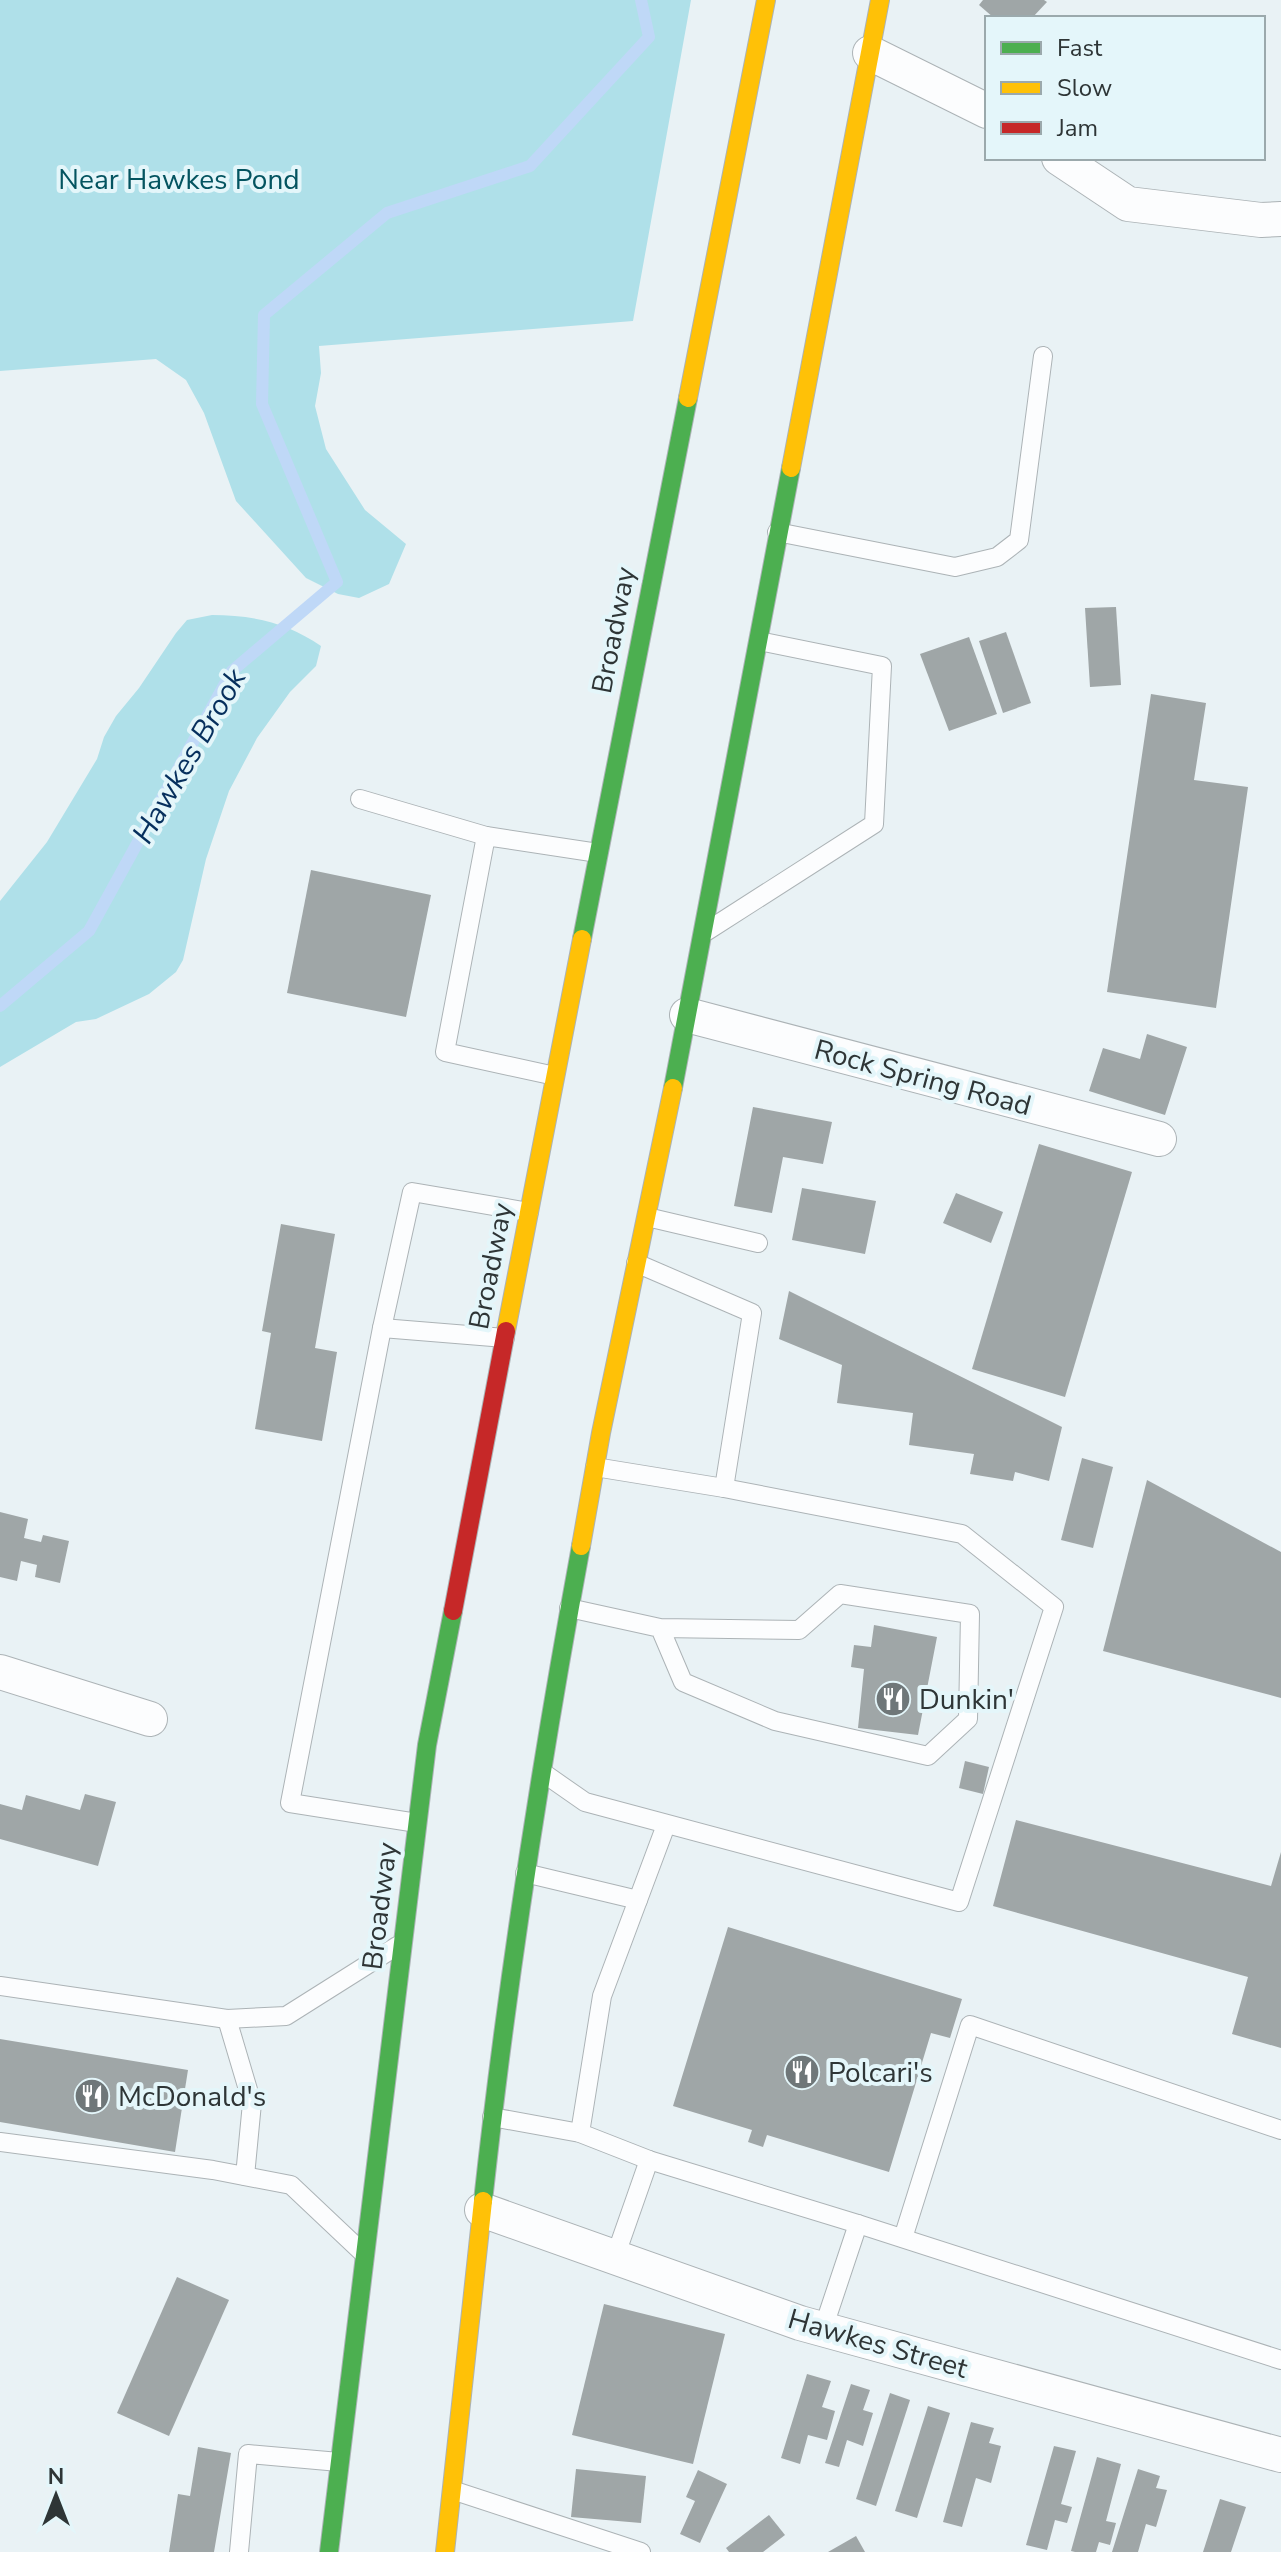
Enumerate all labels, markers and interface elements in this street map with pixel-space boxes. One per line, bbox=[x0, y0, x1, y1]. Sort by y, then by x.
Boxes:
legend bbox=[985, 16, 1265, 160]
text: Fast bbox=[1057, 32, 1103, 64]
text: Slow bbox=[1057, 72, 1112, 104]
text: Jam bbox=[1056, 112, 1098, 144]
park label: Near Hawkes Pond bbox=[58, 161, 300, 199]
street label: Broadway bbox=[583, 563, 645, 697]
water label: Hawkes Brook bbox=[123, 660, 257, 851]
street label: Rock Spring Road bbox=[810, 1031, 1035, 1125]
street label: Broadway bbox=[460, 1199, 522, 1333]
restaurant icon: Dunkin' bbox=[874, 1680, 912, 1718]
place label: Dunkin' bbox=[919, 1681, 1014, 1719]
street label: Broadway bbox=[353, 1840, 407, 1972]
restaurant icon: Polcari's bbox=[783, 2053, 821, 2091]
place label: Polcari's bbox=[828, 2054, 933, 2092]
restaurant icon: McDonald's bbox=[73, 2077, 111, 2115]
place label: McDonald's bbox=[118, 2078, 266, 2116]
street label: Hawkes Street bbox=[783, 2300, 972, 2388]
north arrow bbox=[16, 2456, 96, 2536]
text: N bbox=[48, 2462, 64, 2492]

